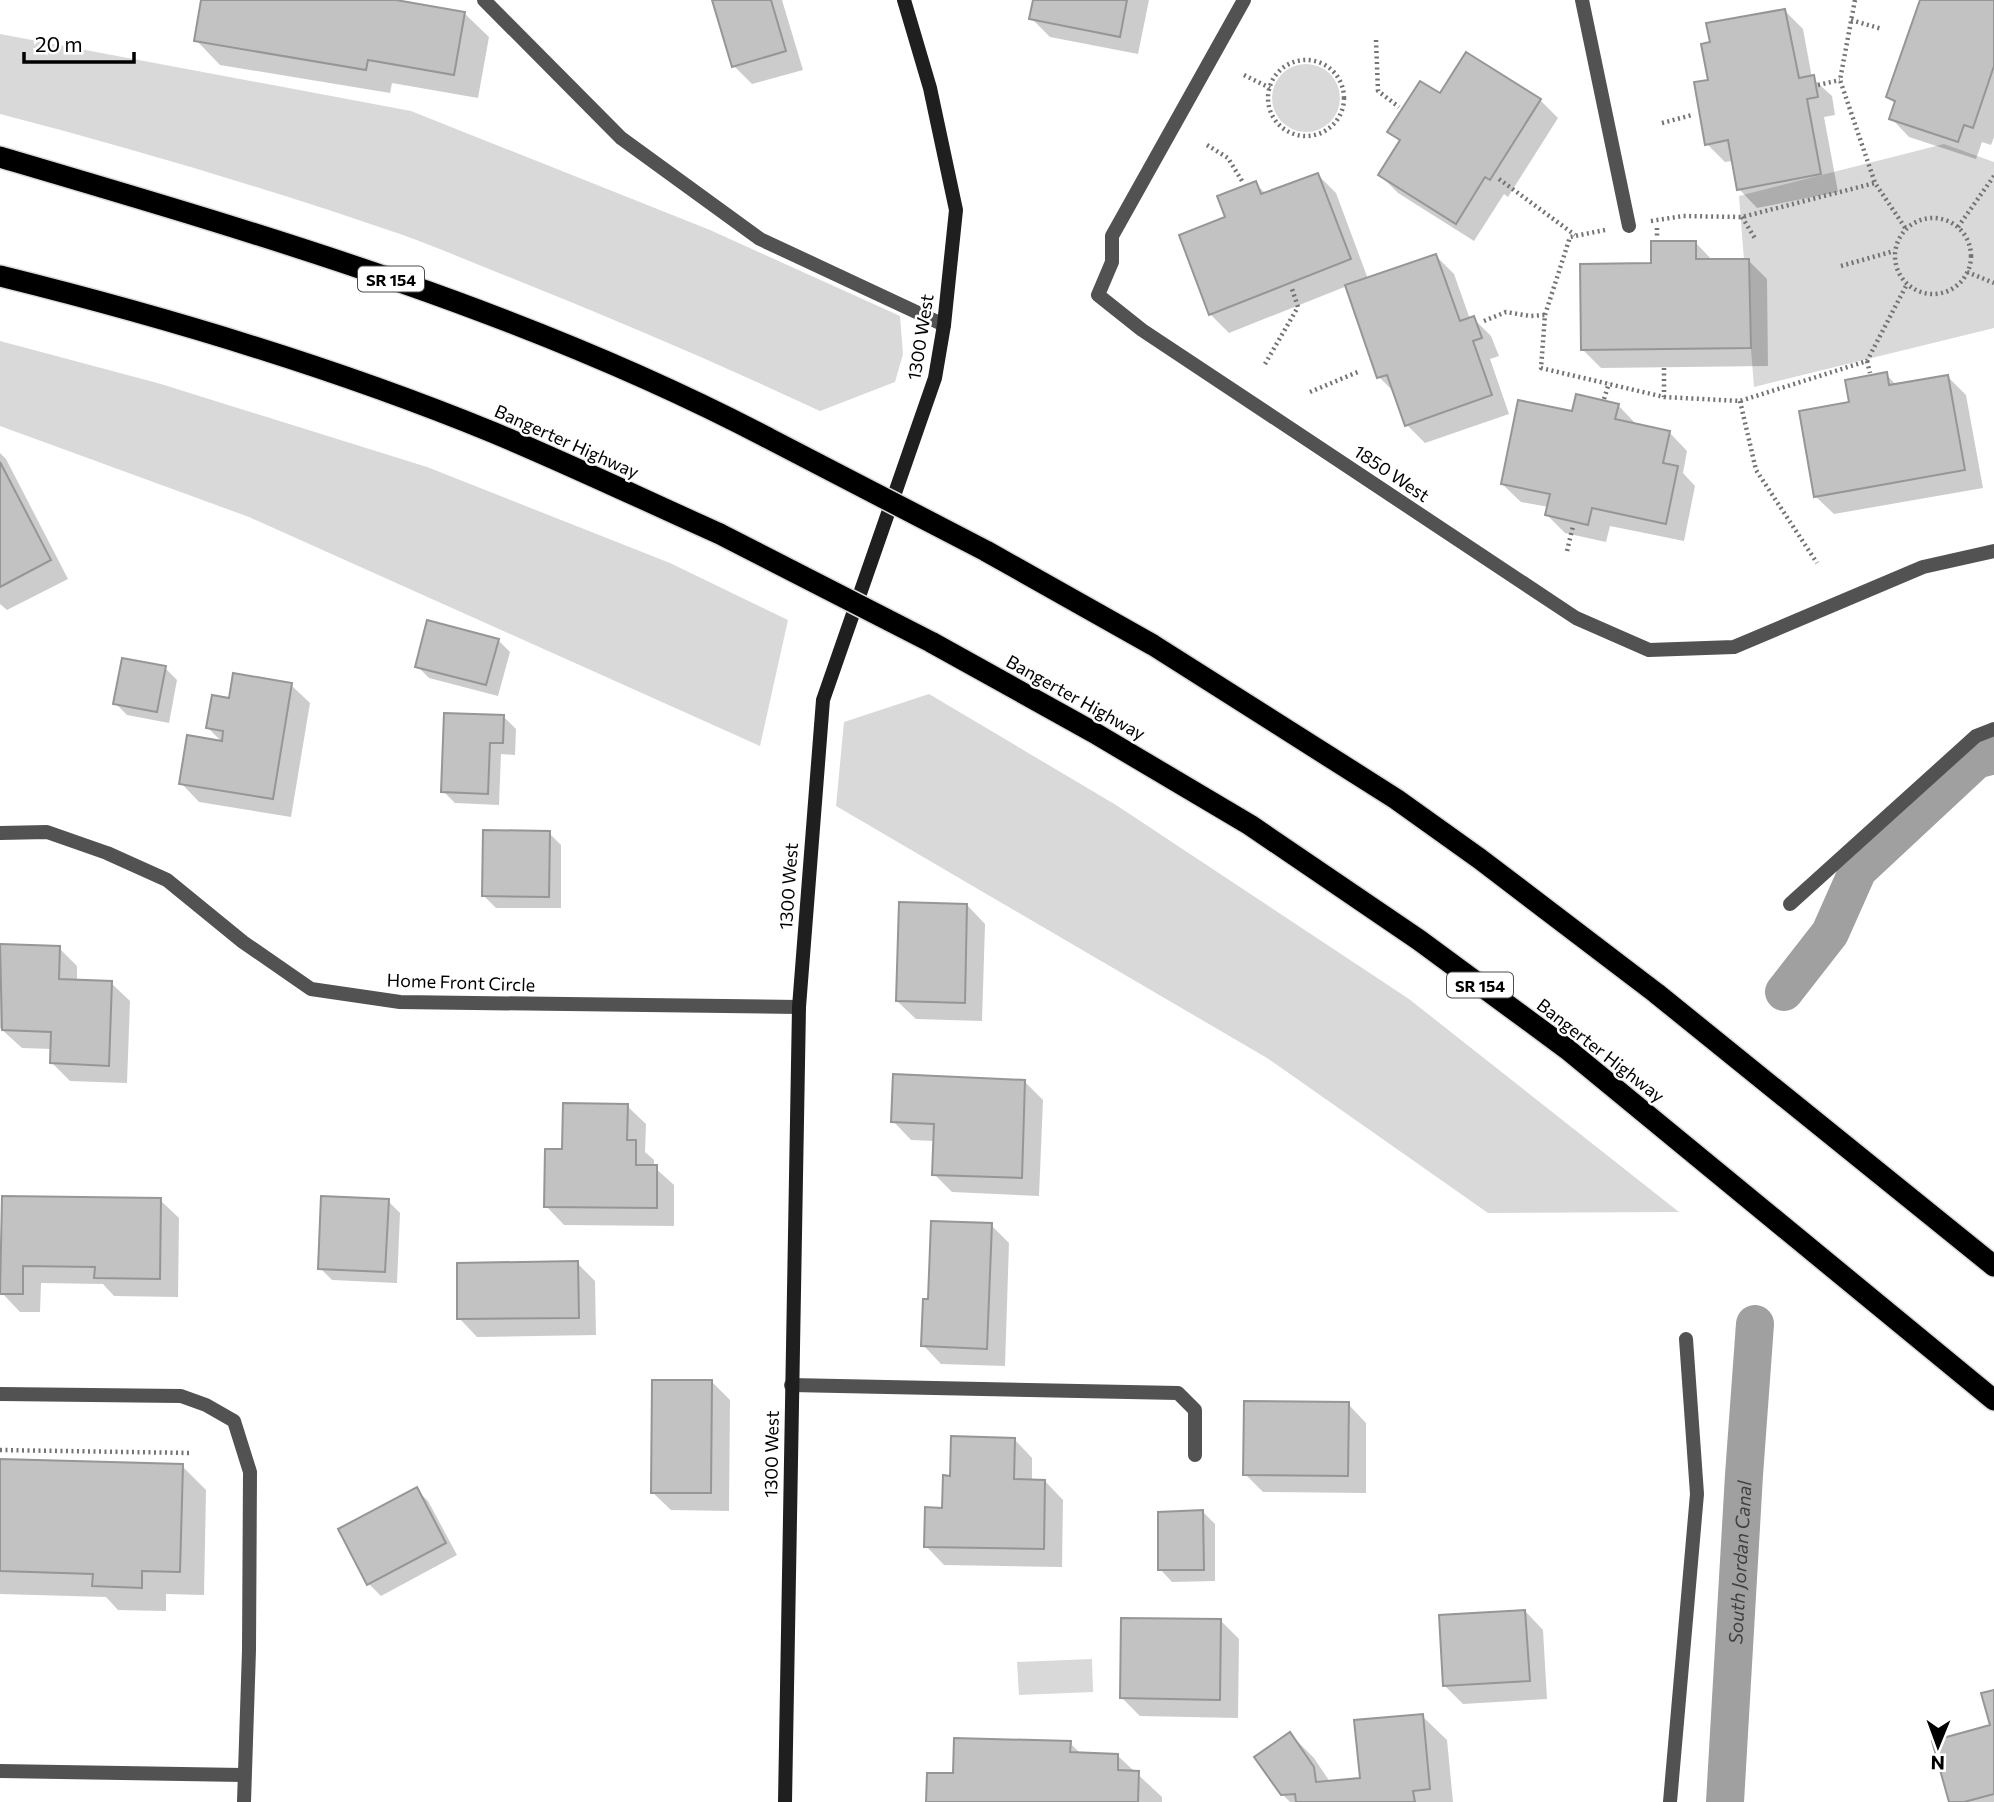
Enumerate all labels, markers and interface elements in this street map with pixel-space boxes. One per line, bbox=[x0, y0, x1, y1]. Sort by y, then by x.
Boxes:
scale bar bbox=[24, 21, 135, 65]
text: 20 m bbox=[35, 31, 83, 56]
road number: SR 154 bbox=[358, 266, 424, 292]
street label: 1300 West bbox=[902, 292, 938, 382]
street label: Bangerter Highway bbox=[491, 399, 643, 483]
street label: 1850 West bbox=[1350, 440, 1434, 506]
street label: Bangerter Highway bbox=[1003, 650, 1149, 744]
street label: 1300 West bbox=[774, 842, 802, 930]
street label: Home Front Circle bbox=[386, 968, 536, 996]
road number: SR 154 bbox=[1447, 973, 1513, 998]
street label: Bangerter Highway bbox=[1533, 993, 1669, 1107]
street label: 1300 West bbox=[759, 1410, 783, 1498]
water label: South Jordan Canal bbox=[1723, 1479, 1755, 1645]
north arrow bbox=[1903, 1711, 1973, 1781]
text: N bbox=[1930, 1752, 1945, 1775]

